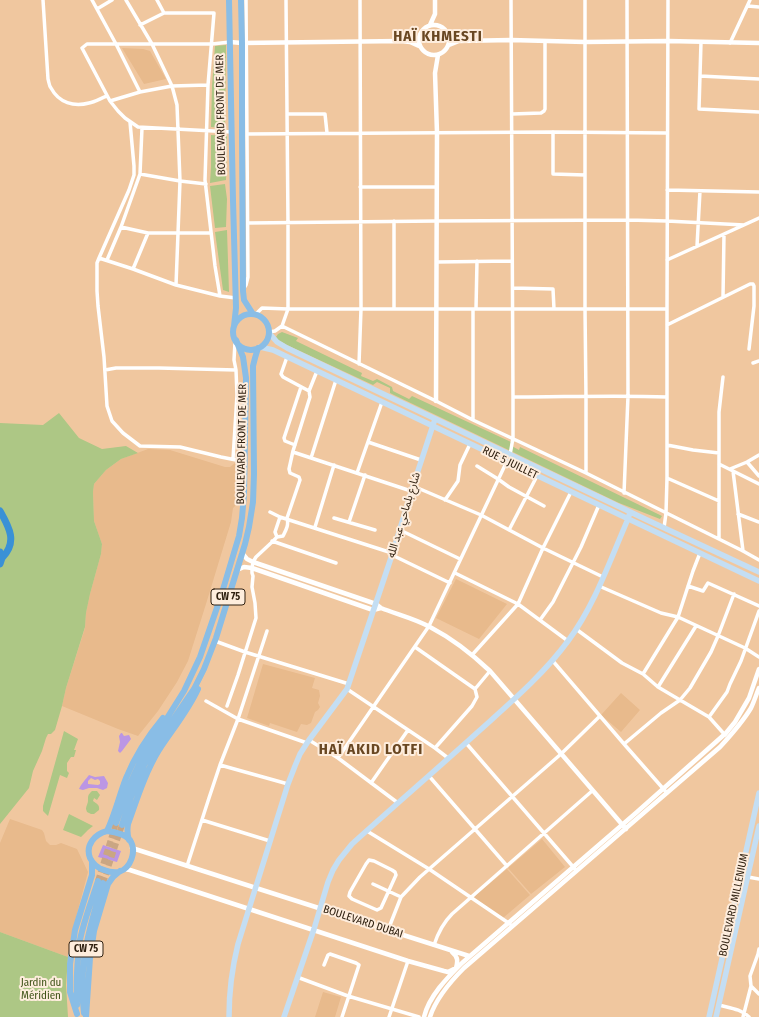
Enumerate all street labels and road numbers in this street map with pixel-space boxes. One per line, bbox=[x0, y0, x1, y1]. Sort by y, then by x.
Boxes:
street label: BOULEVARD FRONT DE MER bbox=[213, 55, 229, 175]
street label: BOULEVARD FRONT DE MER bbox=[234, 384, 250, 504]
street label: RUE 5 JUILLET bbox=[480, 444, 540, 482]
street label: شارع بلماحي عبد الله bbox=[385, 471, 423, 559]
road number: CW 75 bbox=[211, 589, 245, 605]
street label: BOULEVARD MILLENIUM bbox=[717, 852, 751, 958]
street label: BOULEVARD DUBAI bbox=[321, 903, 405, 941]
road number: CW 75 bbox=[69, 941, 103, 957]

